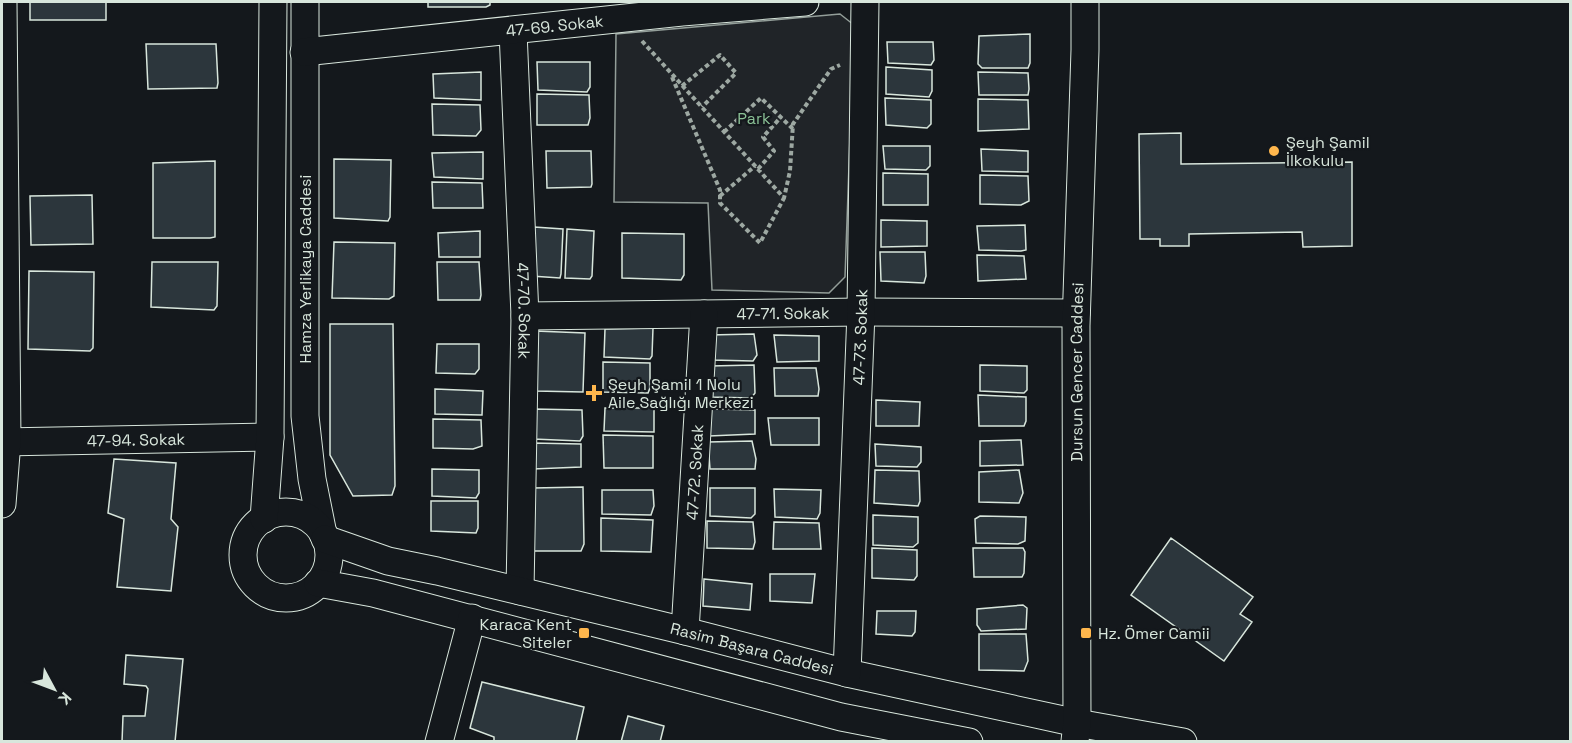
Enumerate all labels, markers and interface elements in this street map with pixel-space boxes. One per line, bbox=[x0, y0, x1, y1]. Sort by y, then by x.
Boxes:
street label: 47-69. Sokak bbox=[505, 10, 605, 41]
park label: Park bbox=[737, 108, 771, 129]
place label: Şeyh Şamil İlkokulu bbox=[1286, 132, 1370, 171]
marker: Şeyh Şamil İlkokulu bbox=[1267, 144, 1281, 158]
street label: Hamza Yerlikaya Caddesi bbox=[295, 175, 316, 363]
street label: 47-70. Sokak bbox=[512, 262, 536, 360]
street label: Dursun Gencer Caddesi bbox=[1065, 282, 1088, 462]
street label: 47-73. Sokak bbox=[848, 289, 872, 386]
street label: 47-71. Sokak bbox=[736, 302, 830, 324]
place label: Şeyh Şamil 1 Nolu Aile Sağlığı Merkezi bbox=[608, 374, 754, 413]
marker: Şeyh Şamil 1 Nolu Aile Sağlığı Merkezi bbox=[585, 384, 603, 402]
street label: 47-72. Sokak bbox=[681, 423, 708, 521]
street label: 47-94. Sokak bbox=[87, 428, 186, 451]
place label: Karaca Kent Siteler bbox=[480, 614, 572, 653]
street label: Rasim Başara Caddesi bbox=[668, 617, 836, 680]
place label: Hz. Ömer Camii bbox=[1098, 623, 1210, 644]
marker: Karaca Kent Siteler bbox=[577, 626, 591, 640]
marker: Hz. Ömer Camii bbox=[1079, 626, 1093, 640]
north arrow bbox=[24, 659, 84, 719]
text: K bbox=[54, 688, 76, 709]

